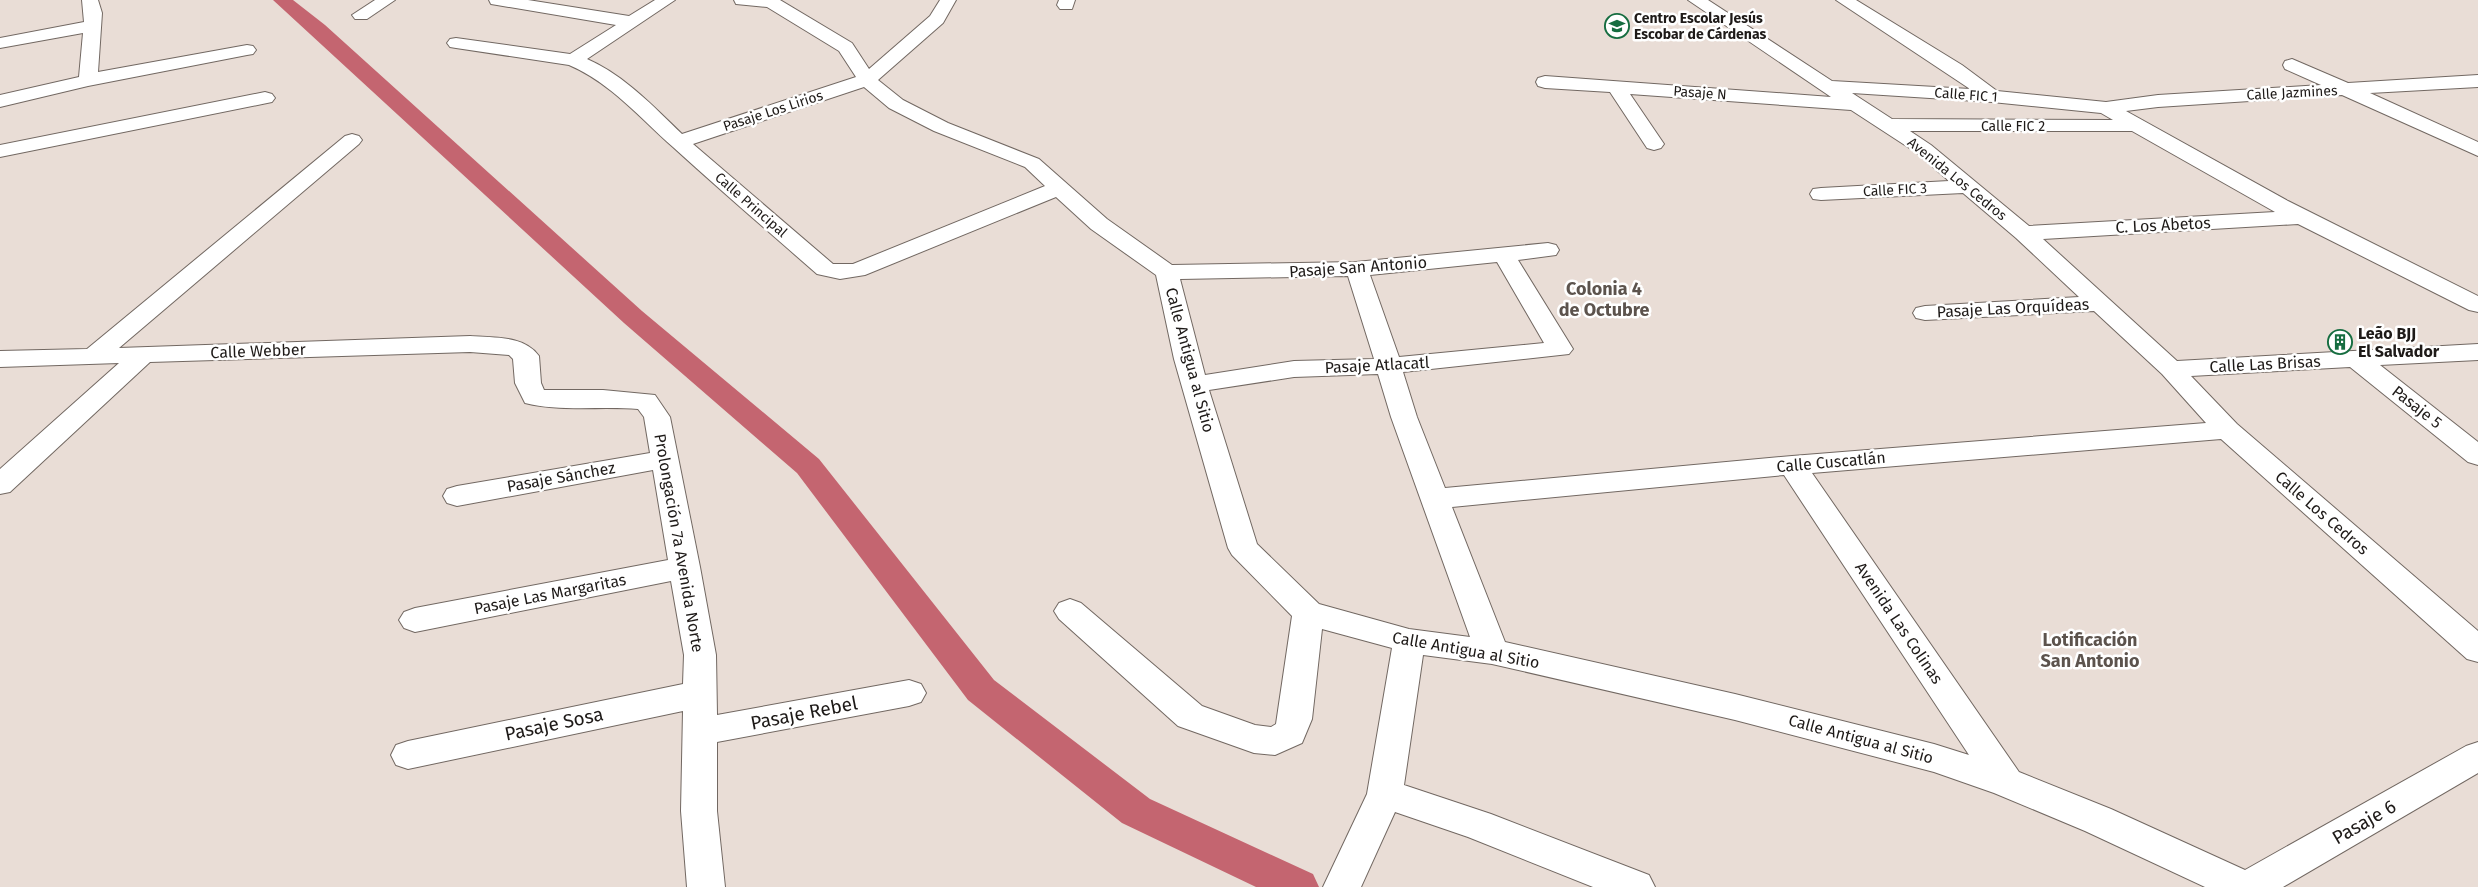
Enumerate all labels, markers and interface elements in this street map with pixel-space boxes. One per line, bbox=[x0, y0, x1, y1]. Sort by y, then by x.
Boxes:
place label: Centro Escolar Jesús Escobar de Cárdenas bbox=[1634, 10, 1766, 43]
school or university icon: Centro Escolar Jesús Escobar de Cárdenas bbox=[1604, 13, 1630, 39]
street label: Calle Jazmines bbox=[2246, 82, 2338, 104]
street label: Pasaje N bbox=[1673, 83, 1727, 103]
street label: Calle FIC 1 bbox=[1934, 84, 1998, 106]
street label: Pasaje Los Lirios bbox=[721, 87, 826, 135]
street label: Calle FIC 2 bbox=[1981, 118, 2045, 135]
street label: Avenida Los Cedros bbox=[1904, 134, 2010, 224]
street label: Calle Principal bbox=[711, 169, 791, 241]
street label: Calle FIC 3 bbox=[1862, 180, 1928, 200]
street label: C. Los Abetos bbox=[2115, 213, 2211, 237]
street label: Pasaje San Antonio bbox=[1289, 253, 1427, 281]
district label: Colonia 4 de Octubre bbox=[1559, 278, 1649, 321]
street label: Calle Antigua al Sitio bbox=[1162, 285, 1218, 435]
street label: Pasaje Las Orquídeas bbox=[1936, 295, 2090, 321]
place label: Leão BJJ El Salvador bbox=[2358, 324, 2440, 361]
building icon: Leão BJJ El Salvador bbox=[2327, 329, 2353, 355]
street label: Calle Webber bbox=[210, 340, 307, 362]
street label: Calle Las Brisas bbox=[2209, 352, 2321, 376]
street label: Pasaje Atlacatl bbox=[1324, 353, 1430, 377]
street label: Pasaje 5 bbox=[2388, 382, 2446, 432]
street label: Prolongación 7a Avenida Norte bbox=[650, 432, 708, 654]
street label: Calle Cuscatlán bbox=[1776, 448, 1886, 476]
street label: Pasaje Sánchez bbox=[505, 458, 617, 496]
street label: Calle Los Cedros bbox=[2271, 467, 2373, 559]
street label: Avenida Las Colinas bbox=[1851, 559, 1947, 687]
street label: Pasaje Las Margaritas bbox=[472, 570, 628, 618]
street label: Calle Antigua al Sitio bbox=[1391, 628, 1541, 672]
district label: Lotificación San Antonio bbox=[2041, 629, 2139, 672]
street label: Pasaje Rebel bbox=[749, 691, 860, 735]
street label: Pasaje Sosa bbox=[503, 702, 605, 746]
street label: Calle Antigua al Sitio bbox=[1786, 711, 1936, 767]
street label: Pasaje 6 bbox=[2328, 795, 2400, 849]

